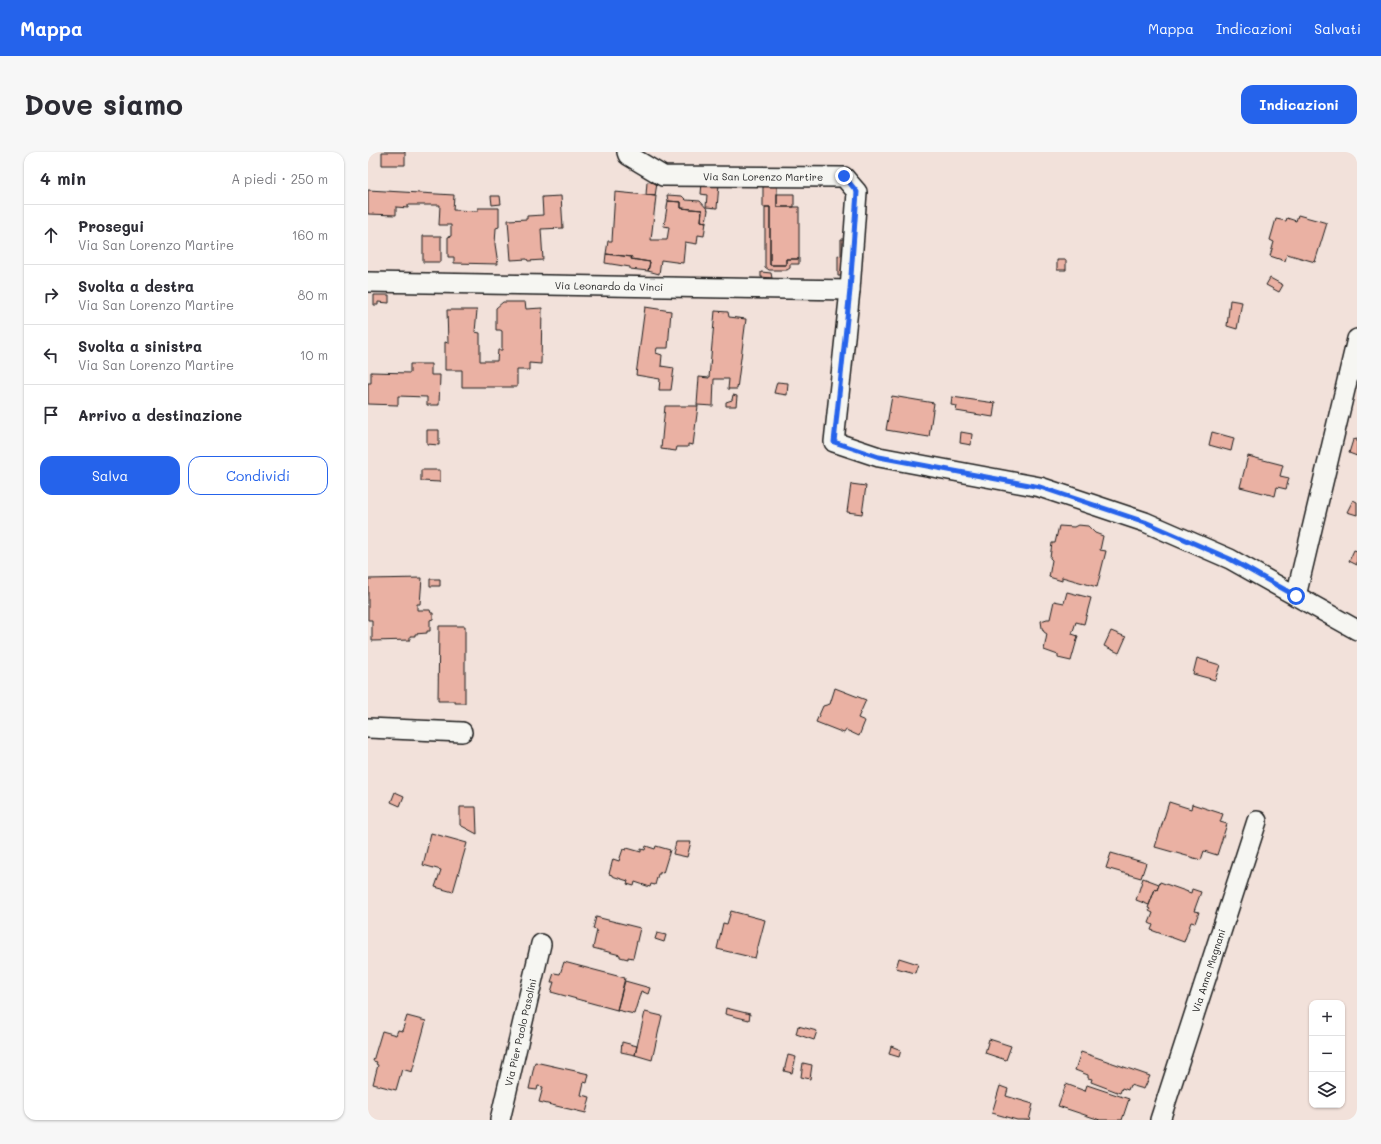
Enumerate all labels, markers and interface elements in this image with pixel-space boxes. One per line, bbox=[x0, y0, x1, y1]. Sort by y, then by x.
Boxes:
text: Mappa bbox=[20, 16, 83, 41]
text: Mappa bbox=[1148, 19, 1194, 38]
text: Indicazioni bbox=[1216, 19, 1292, 38]
text: Salvati bbox=[1314, 19, 1361, 38]
button: Indicazioni bbox=[1241, 85, 1357, 124]
text: Dove siamo bbox=[24, 86, 183, 122]
text: 4 min bbox=[40, 167, 86, 189]
route end bbox=[835, 167, 853, 185]
street label: Via San Lorenzo Martire bbox=[703, 169, 823, 184]
text: A piedi · 250 m bbox=[231, 170, 328, 187]
text: Prosegui bbox=[78, 216, 144, 236]
icon: ahead bbox=[40, 224, 62, 246]
text: 160 m bbox=[292, 226, 328, 243]
text: Via San Lorenzo Martire bbox=[78, 236, 234, 253]
text: Svolta a destra bbox=[78, 276, 194, 296]
street label: Via Leonardo da Vinci bbox=[555, 278, 663, 294]
icon: right bbox=[40, 284, 62, 306]
text: 80 m bbox=[298, 286, 328, 303]
text: Via San Lorenzo Martire bbox=[78, 296, 234, 313]
text: Svolta a sinistra bbox=[78, 336, 202, 356]
icon: left bbox=[40, 344, 62, 366]
text: 10 m bbox=[300, 346, 328, 363]
text: Via San Lorenzo Martire bbox=[78, 356, 234, 373]
icon: arrive bbox=[40, 404, 62, 426]
text: Arrivo a destinazione bbox=[78, 405, 242, 425]
button: Salva bbox=[40, 456, 180, 495]
button: Condividi bbox=[188, 456, 328, 495]
route start bbox=[1287, 587, 1305, 605]
street label: Via Anna Magnani bbox=[1188, 927, 1229, 1014]
street label: Via Pier Paolo Pasolini bbox=[501, 977, 540, 1087]
map controls bbox=[1309, 1000, 1345, 1108]
button: + bbox=[1309, 1000, 1345, 1036]
button: − bbox=[1309, 1036, 1345, 1072]
button: layers bbox=[1309, 1072, 1345, 1108]

